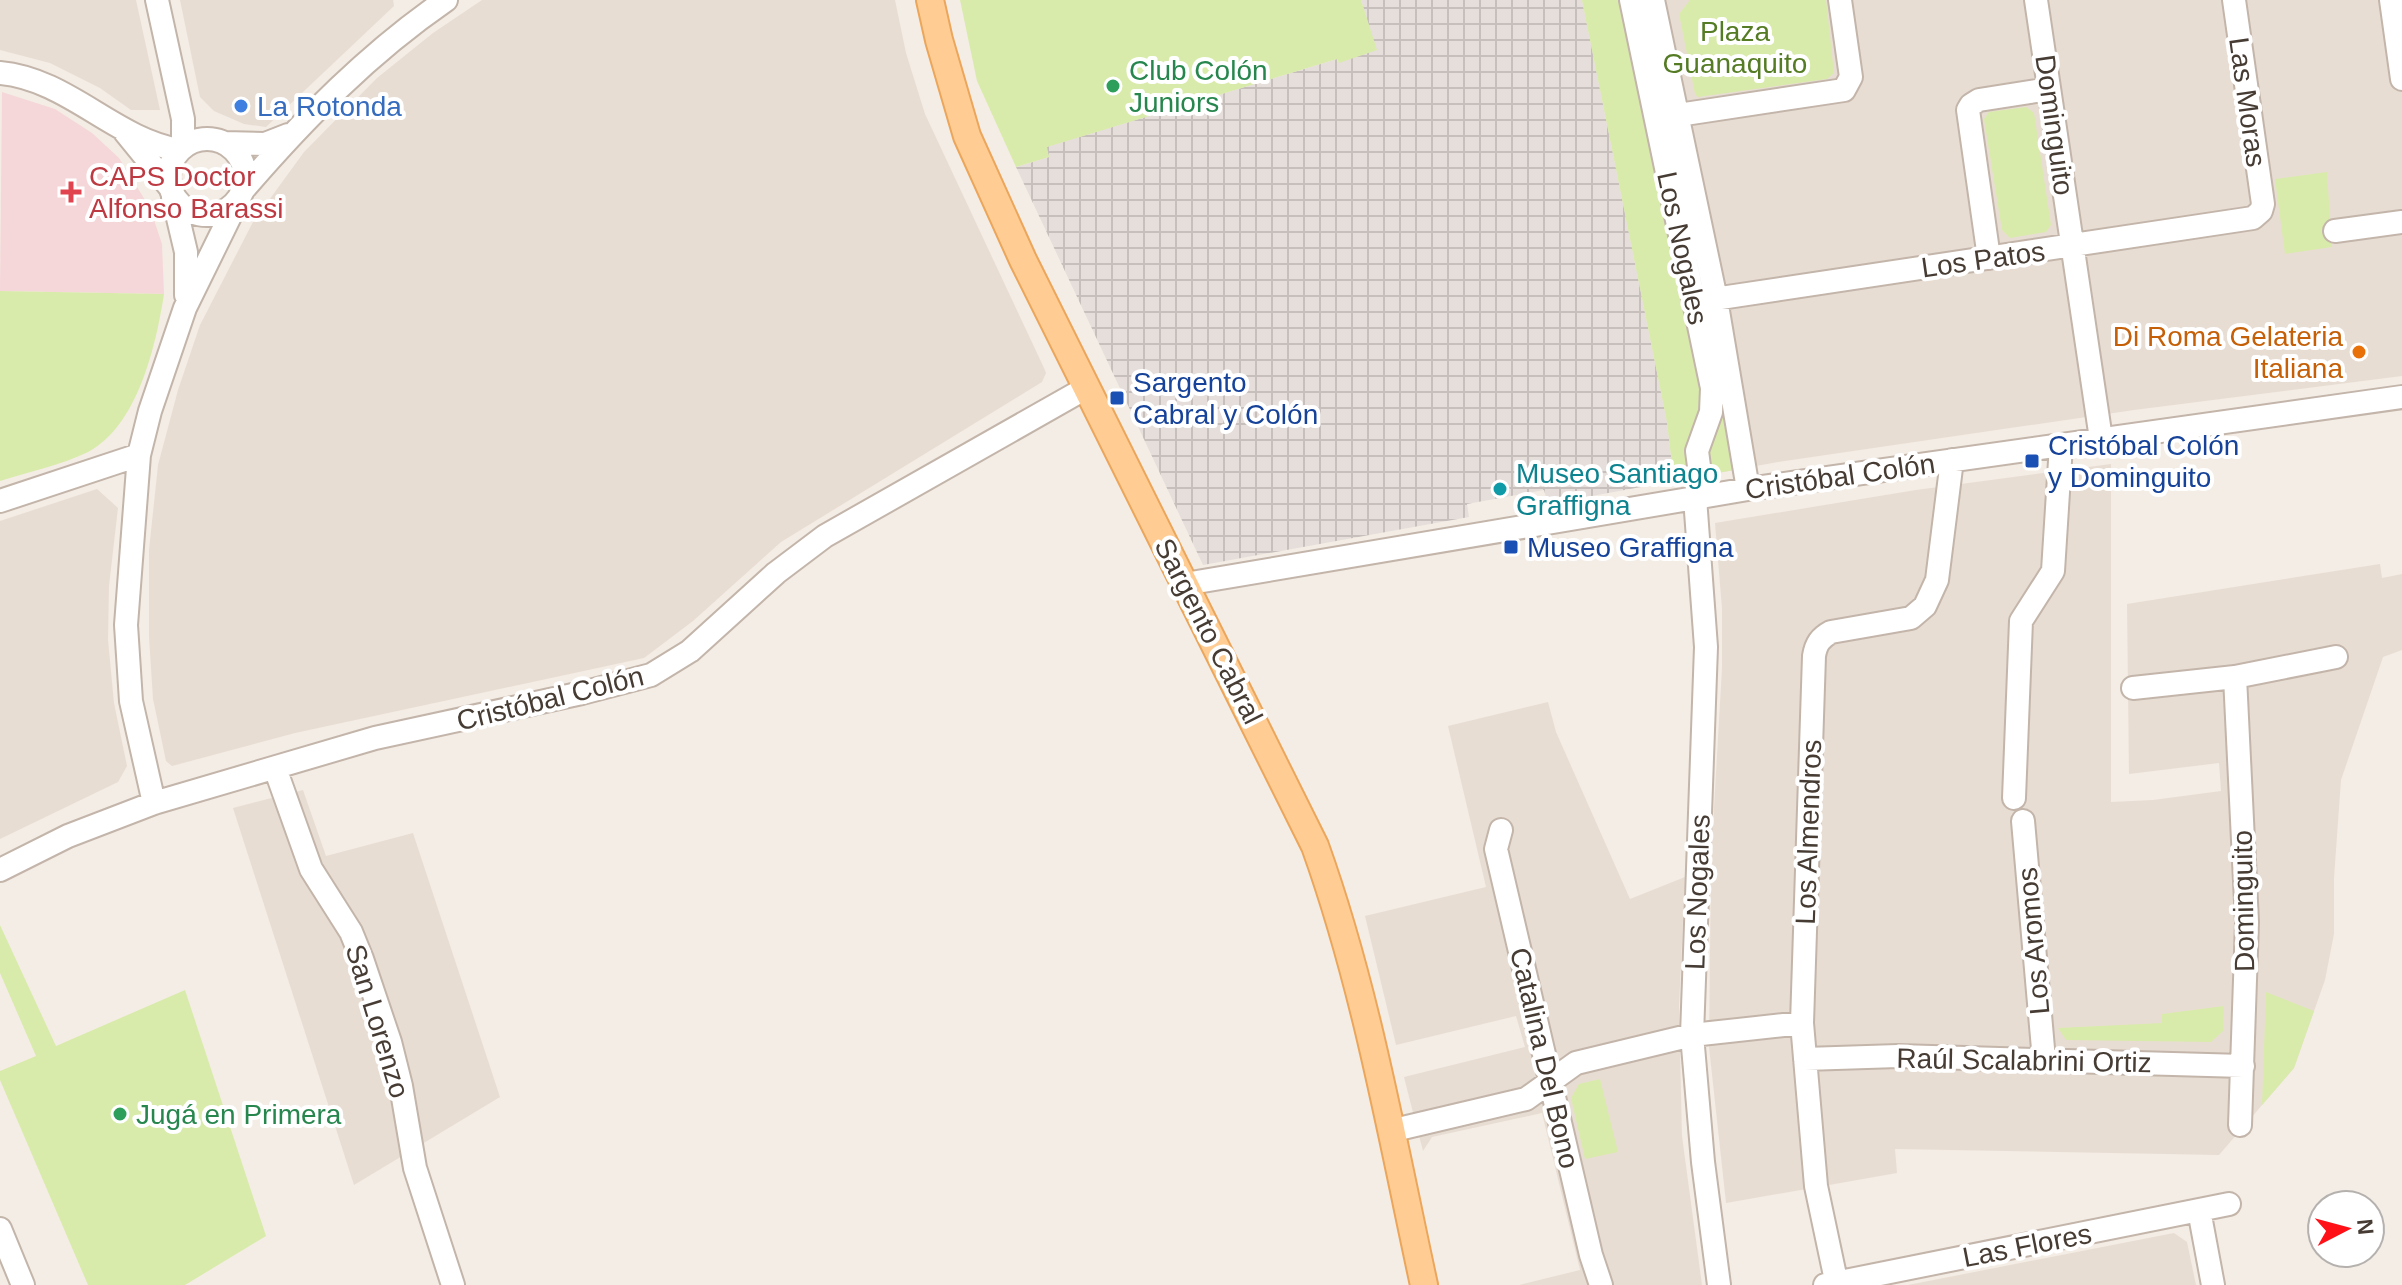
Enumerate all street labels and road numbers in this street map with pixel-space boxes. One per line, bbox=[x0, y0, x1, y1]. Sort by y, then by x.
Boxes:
street label: Las Moras bbox=[2223, 35, 2272, 169]
street label: Dominguito bbox=[2029, 53, 2080, 197]
street label: Los Nogales bbox=[1651, 169, 1714, 327]
street label: Los Patos bbox=[1919, 235, 2047, 284]
street label: Cristóbal Colón bbox=[1743, 448, 1937, 505]
street label: Sargento Cabral bbox=[1148, 533, 1269, 729]
street label: Cristóbal Colón bbox=[454, 660, 647, 737]
street label: Los Almendros bbox=[1790, 739, 1827, 925]
street label: Los Nogales bbox=[1679, 814, 1716, 970]
street label: Dominguito bbox=[2227, 830, 2260, 972]
street label: Los Aromos bbox=[2012, 866, 2055, 1016]
street label: San Lorenzo bbox=[339, 941, 416, 1102]
street label: Catalina Del Bono bbox=[1504, 945, 1585, 1172]
street label: Raúl Scalabrini Ortiz bbox=[1896, 1043, 2152, 1078]
street label: Las Flores bbox=[1960, 1218, 2094, 1273]

